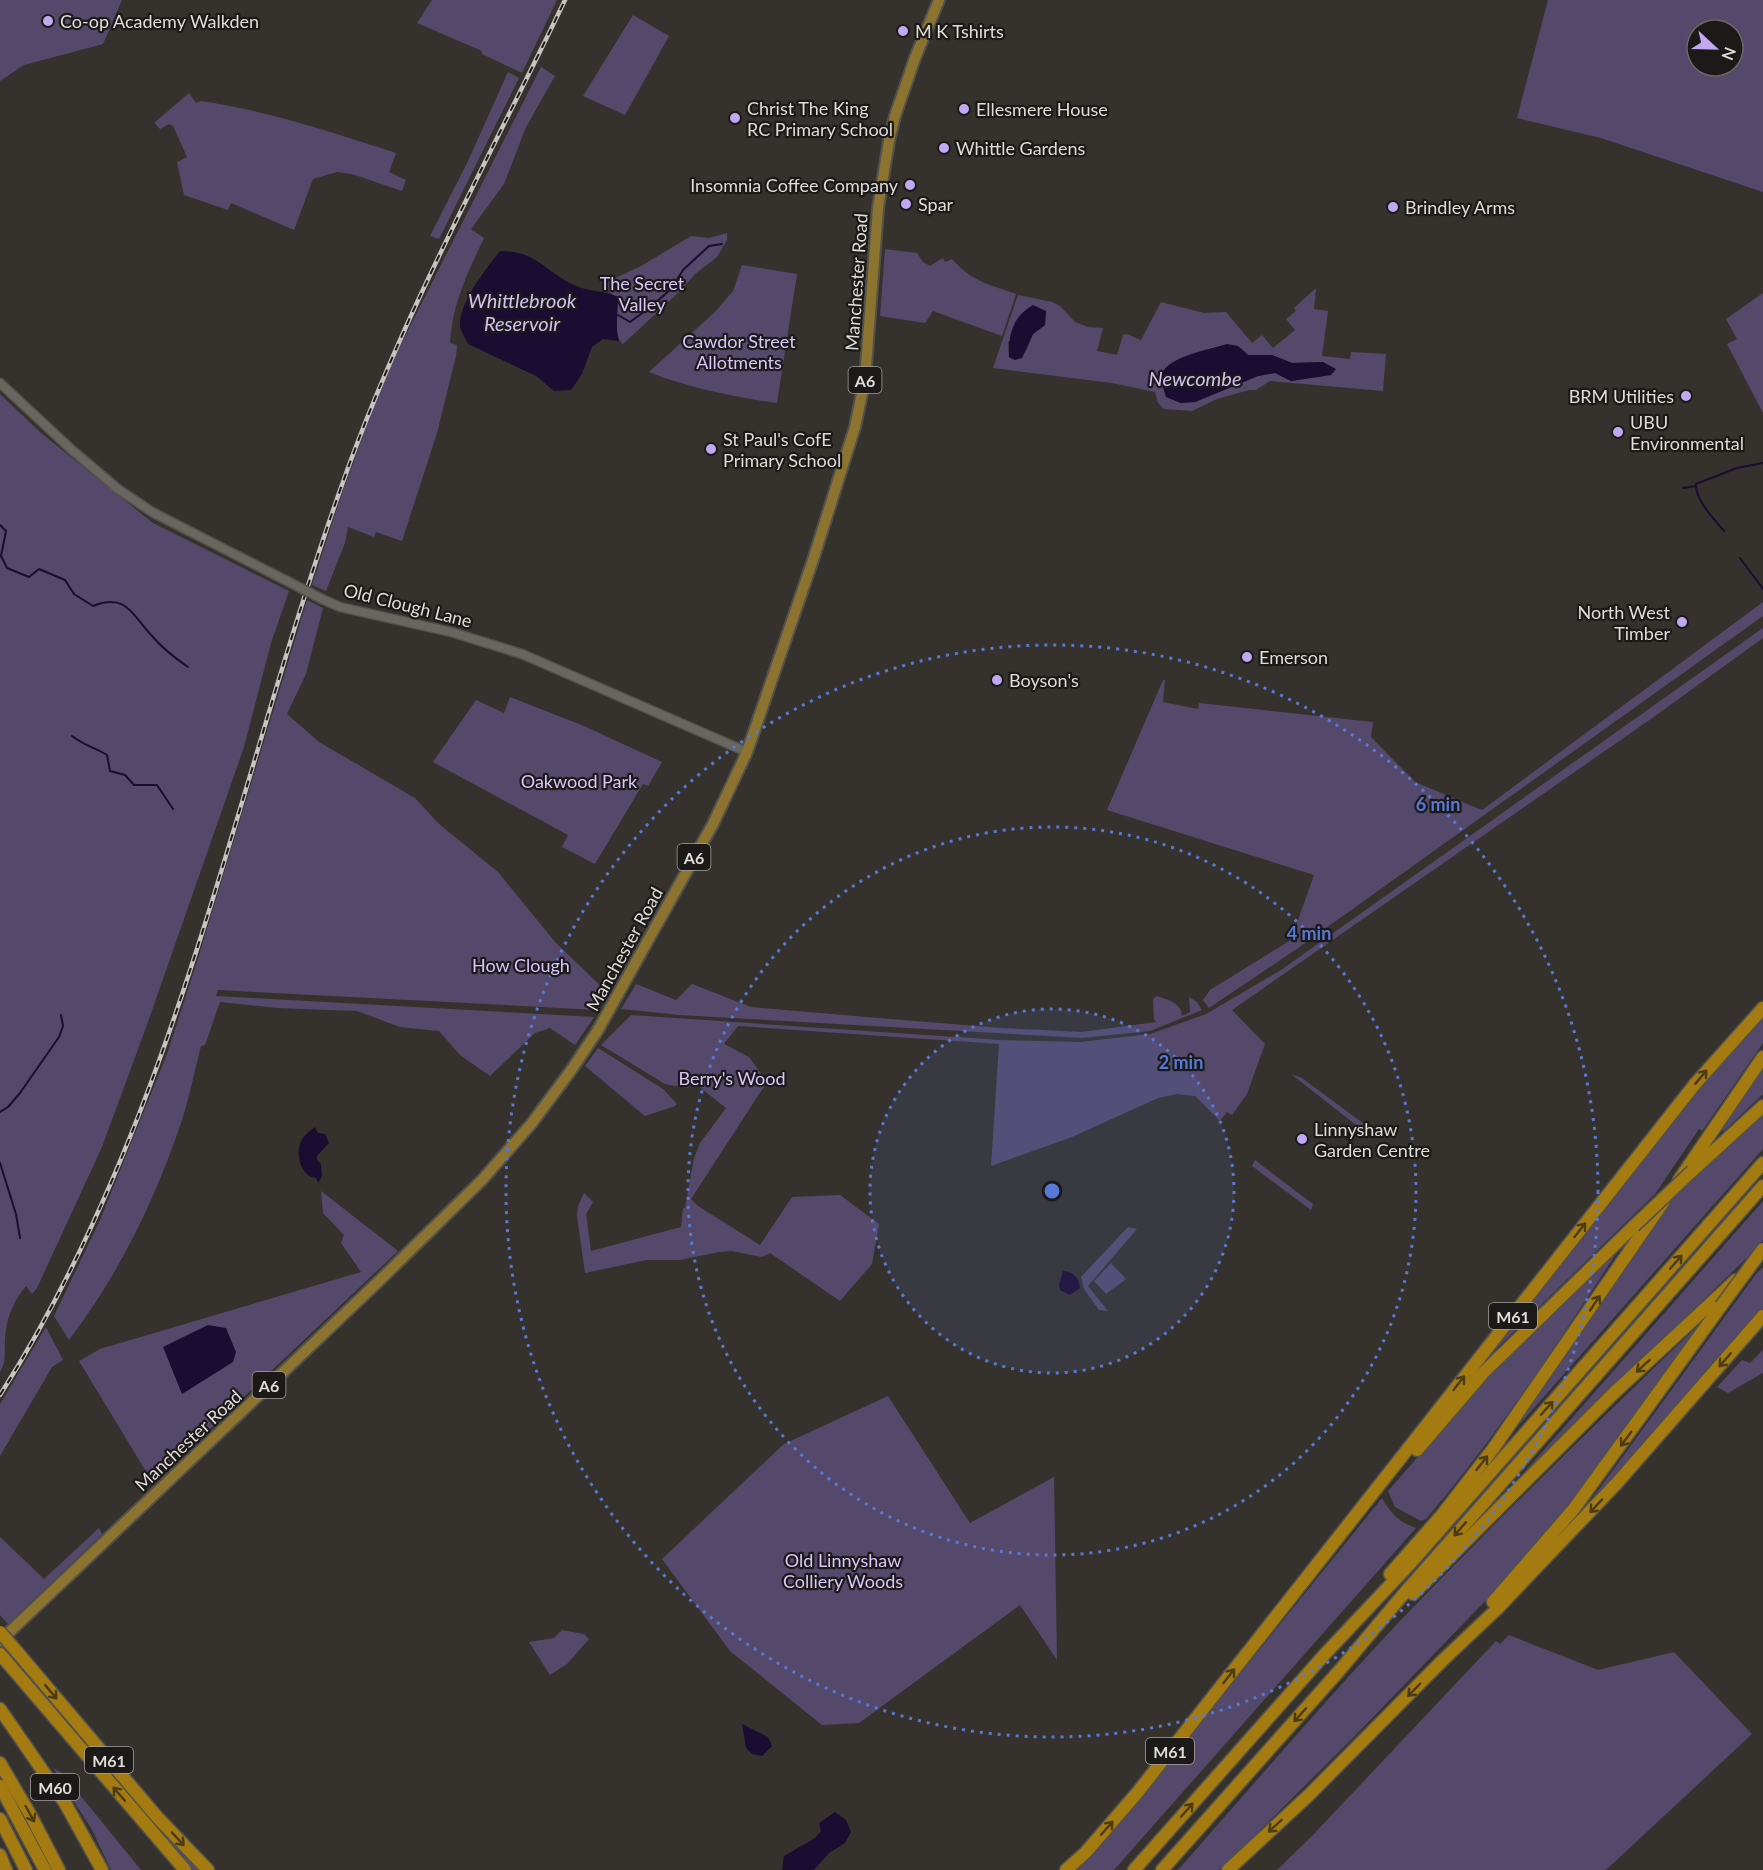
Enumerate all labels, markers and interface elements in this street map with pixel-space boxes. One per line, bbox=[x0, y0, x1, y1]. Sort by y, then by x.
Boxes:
place label: Co-op Academy Walkden bbox=[60, 10, 259, 32]
marker: Co-op Academy Walkden bbox=[41, 14, 55, 28]
north arrow bbox=[1685, 18, 1745, 78]
place label: M K Tshirts bbox=[915, 20, 1004, 42]
marker: M K Tshirts bbox=[896, 24, 910, 38]
text: N bbox=[1718, 45, 1740, 63]
place label: Christ The King RC Primary School bbox=[747, 97, 893, 140]
place label: Ellesmere House bbox=[976, 98, 1108, 120]
marker: Ellesmere House bbox=[957, 102, 971, 116]
marker: Christ The King RC Primary School bbox=[728, 111, 742, 125]
place label: Whittle Gardens bbox=[956, 137, 1085, 159]
marker: Whittle Gardens bbox=[937, 141, 951, 155]
place label: Insomnia Coffee Company bbox=[690, 174, 899, 196]
marker: Insomnia Coffee Company bbox=[903, 178, 917, 192]
place label: Spar bbox=[918, 193, 954, 215]
place label: Brindley Arms bbox=[1405, 196, 1515, 218]
marker: Spar bbox=[899, 197, 913, 211]
marker: Brindley Arms bbox=[1386, 200, 1400, 214]
street label: Manchester Road bbox=[840, 212, 872, 352]
park label: The Secret Valley bbox=[600, 272, 685, 315]
water label: Whittlebrook Reservoir bbox=[468, 288, 577, 335]
park label: Cawdor Street Allotments bbox=[682, 330, 796, 373]
water label: Newcombe bbox=[1149, 366, 1241, 390]
road number: A6 bbox=[848, 367, 882, 393]
place label: BRM Utilities bbox=[1569, 385, 1674, 407]
marker: BRM Utilities bbox=[1679, 389, 1693, 403]
place label: UBU Environmental bbox=[1630, 411, 1744, 454]
marker: UBU Environmental bbox=[1611, 425, 1625, 439]
place label: St Paul's CofE Primary School bbox=[723, 428, 841, 471]
marker: St Paul's CofE Primary School bbox=[704, 442, 718, 456]
street label: Old Clough Lane bbox=[342, 578, 474, 632]
place label: North West Timber bbox=[1578, 601, 1671, 644]
marker: North West Timber bbox=[1675, 615, 1689, 629]
place label: Emerson bbox=[1259, 646, 1328, 668]
marker: Emerson bbox=[1240, 650, 1254, 664]
place label: Boyson's bbox=[1009, 669, 1079, 691]
marker: Boyson's bbox=[990, 673, 1004, 687]
park label: Oakwood Park bbox=[521, 770, 638, 792]
text: 6 min bbox=[1416, 793, 1460, 815]
road number: A6 bbox=[678, 844, 710, 870]
street label: Manchester Road bbox=[581, 883, 667, 1015]
text: 4 min bbox=[1287, 922, 1331, 944]
park label: How Clough bbox=[472, 954, 570, 976]
text: 2 min bbox=[1159, 1051, 1203, 1073]
park label: Berry's Wood bbox=[678, 1067, 786, 1089]
one-way arrow bbox=[1694, 1070, 1708, 1085]
place label: Linnyshaw Garden Centre bbox=[1314, 1118, 1430, 1161]
marker: Linnyshaw Garden Centre bbox=[1295, 1132, 1309, 1146]
centre of rings bbox=[1042, 1181, 1062, 1201]
one-way arrow bbox=[1573, 1222, 1586, 1238]
one-way arrow bbox=[1669, 1254, 1683, 1269]
one-way arrow bbox=[1589, 1296, 1601, 1312]
road number: M61 bbox=[1489, 1303, 1537, 1329]
one-way arrow bbox=[1718, 1352, 1732, 1367]
one-way arrow bbox=[1636, 1359, 1651, 1373]
road number: A6 bbox=[252, 1372, 286, 1398]
one-way arrow bbox=[1453, 1376, 1466, 1392]
street label: Manchester Road bbox=[130, 1385, 246, 1495]
one-way arrow bbox=[1540, 1401, 1554, 1416]
one-way arrow bbox=[1619, 1430, 1632, 1446]
one-way arrow bbox=[1476, 1455, 1489, 1471]
one-way arrow bbox=[1589, 1499, 1603, 1514]
one-way arrow bbox=[1454, 1521, 1467, 1537]
park label: Old Linnyshaw Colliery Woods bbox=[783, 1549, 903, 1592]
one-way arrow bbox=[1222, 1668, 1235, 1684]
one-way arrow bbox=[1407, 1682, 1422, 1697]
one-way arrow bbox=[44, 1684, 58, 1699]
one-way arrow bbox=[1293, 1707, 1307, 1722]
road number: M61 bbox=[1146, 1738, 1194, 1764]
road number: M61 bbox=[85, 1747, 133, 1773]
road number: M60 bbox=[31, 1774, 79, 1800]
one-way arrow bbox=[112, 1787, 126, 1802]
one-way arrow bbox=[1180, 1803, 1194, 1818]
one-way arrow bbox=[24, 1805, 36, 1822]
one-way arrow bbox=[1268, 1819, 1283, 1834]
one-way arrow bbox=[1100, 1821, 1114, 1836]
one-way arrow bbox=[171, 1832, 185, 1847]

